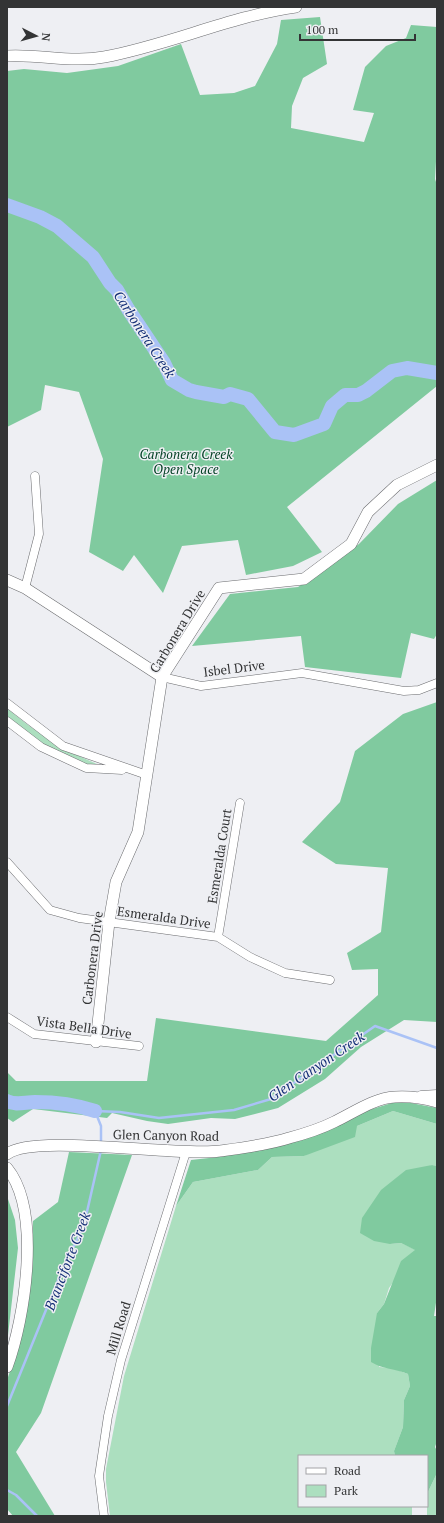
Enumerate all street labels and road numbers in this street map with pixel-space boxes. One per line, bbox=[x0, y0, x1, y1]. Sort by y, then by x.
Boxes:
street label: Carbonera Drive bbox=[145, 586, 209, 676]
street label: Isbel Drive bbox=[202, 655, 266, 681]
street label: Esmeralda Court bbox=[203, 807, 235, 905]
street label: Esmeralda Drive bbox=[116, 902, 212, 932]
street label: Carbonera Drive bbox=[77, 910, 107, 1006]
street label: Vista Bella Drive bbox=[35, 1011, 133, 1043]
street label: Glen Canyon Road bbox=[113, 1125, 219, 1145]
street label: Mill Road bbox=[101, 1299, 135, 1357]

